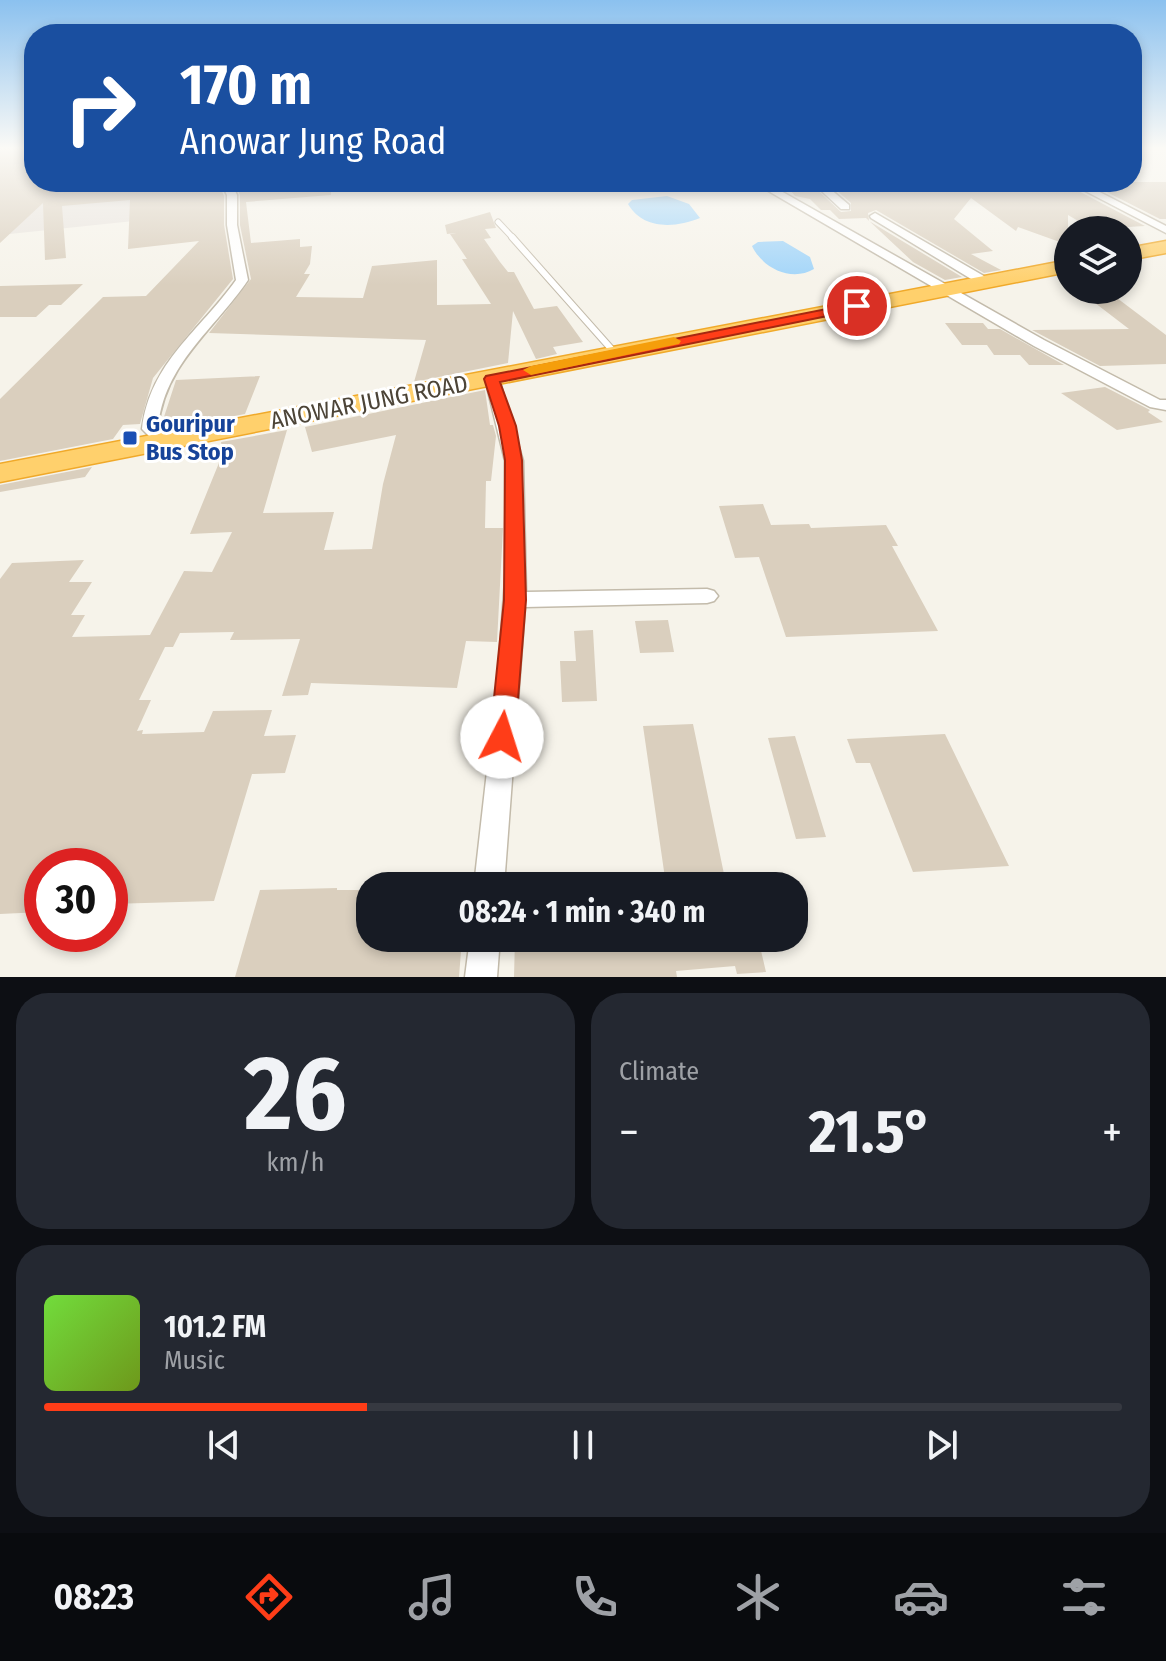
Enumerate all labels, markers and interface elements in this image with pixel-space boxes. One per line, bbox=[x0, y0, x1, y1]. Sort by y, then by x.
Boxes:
text: 170 m bbox=[180, 52, 312, 119]
icon: right bbox=[48, 56, 152, 160]
text: Anowar Jung Road bbox=[180, 120, 446, 164]
map controls bbox=[1054, 216, 1142, 304]
button: layers bbox=[1054, 216, 1142, 304]
pin bbox=[823, 272, 891, 340]
icon: arrive bbox=[835, 284, 879, 328]
street label: ANOWAR JUNG ROAD bbox=[268, 369, 470, 435]
place label: Gouripur Bus Stop bbox=[146, 410, 235, 466]
marker: Gouripur Bus Stop bbox=[121, 429, 139, 447]
position arrow bbox=[460, 695, 544, 779]
speed limit sign: 30 bbox=[24, 848, 128, 952]
text: 08:24 · 1 min · 340 m bbox=[459, 894, 705, 930]
text: 26 bbox=[244, 1032, 347, 1157]
text: Climate bbox=[619, 1056, 699, 1087]
text: 21.5° bbox=[809, 1096, 932, 1168]
text: − bbox=[619, 1106, 639, 1159]
text: + bbox=[1102, 1106, 1122, 1159]
text: km/h bbox=[267, 1147, 324, 1178]
text: 101.2 FM bbox=[164, 1309, 266, 1345]
text: Music bbox=[164, 1345, 225, 1376]
icon: previous bbox=[202, 1423, 246, 1467]
icon: pause bbox=[561, 1423, 605, 1467]
icon: next bbox=[920, 1423, 964, 1467]
icon: directions bbox=[241, 1569, 297, 1625]
icon: music bbox=[404, 1569, 460, 1625]
icon: phone bbox=[567, 1569, 623, 1625]
icon: climate bbox=[730, 1569, 786, 1625]
icon: car bbox=[893, 1569, 949, 1625]
icon: filters bbox=[1056, 1569, 1112, 1625]
text: 08:23 bbox=[54, 1575, 134, 1619]

